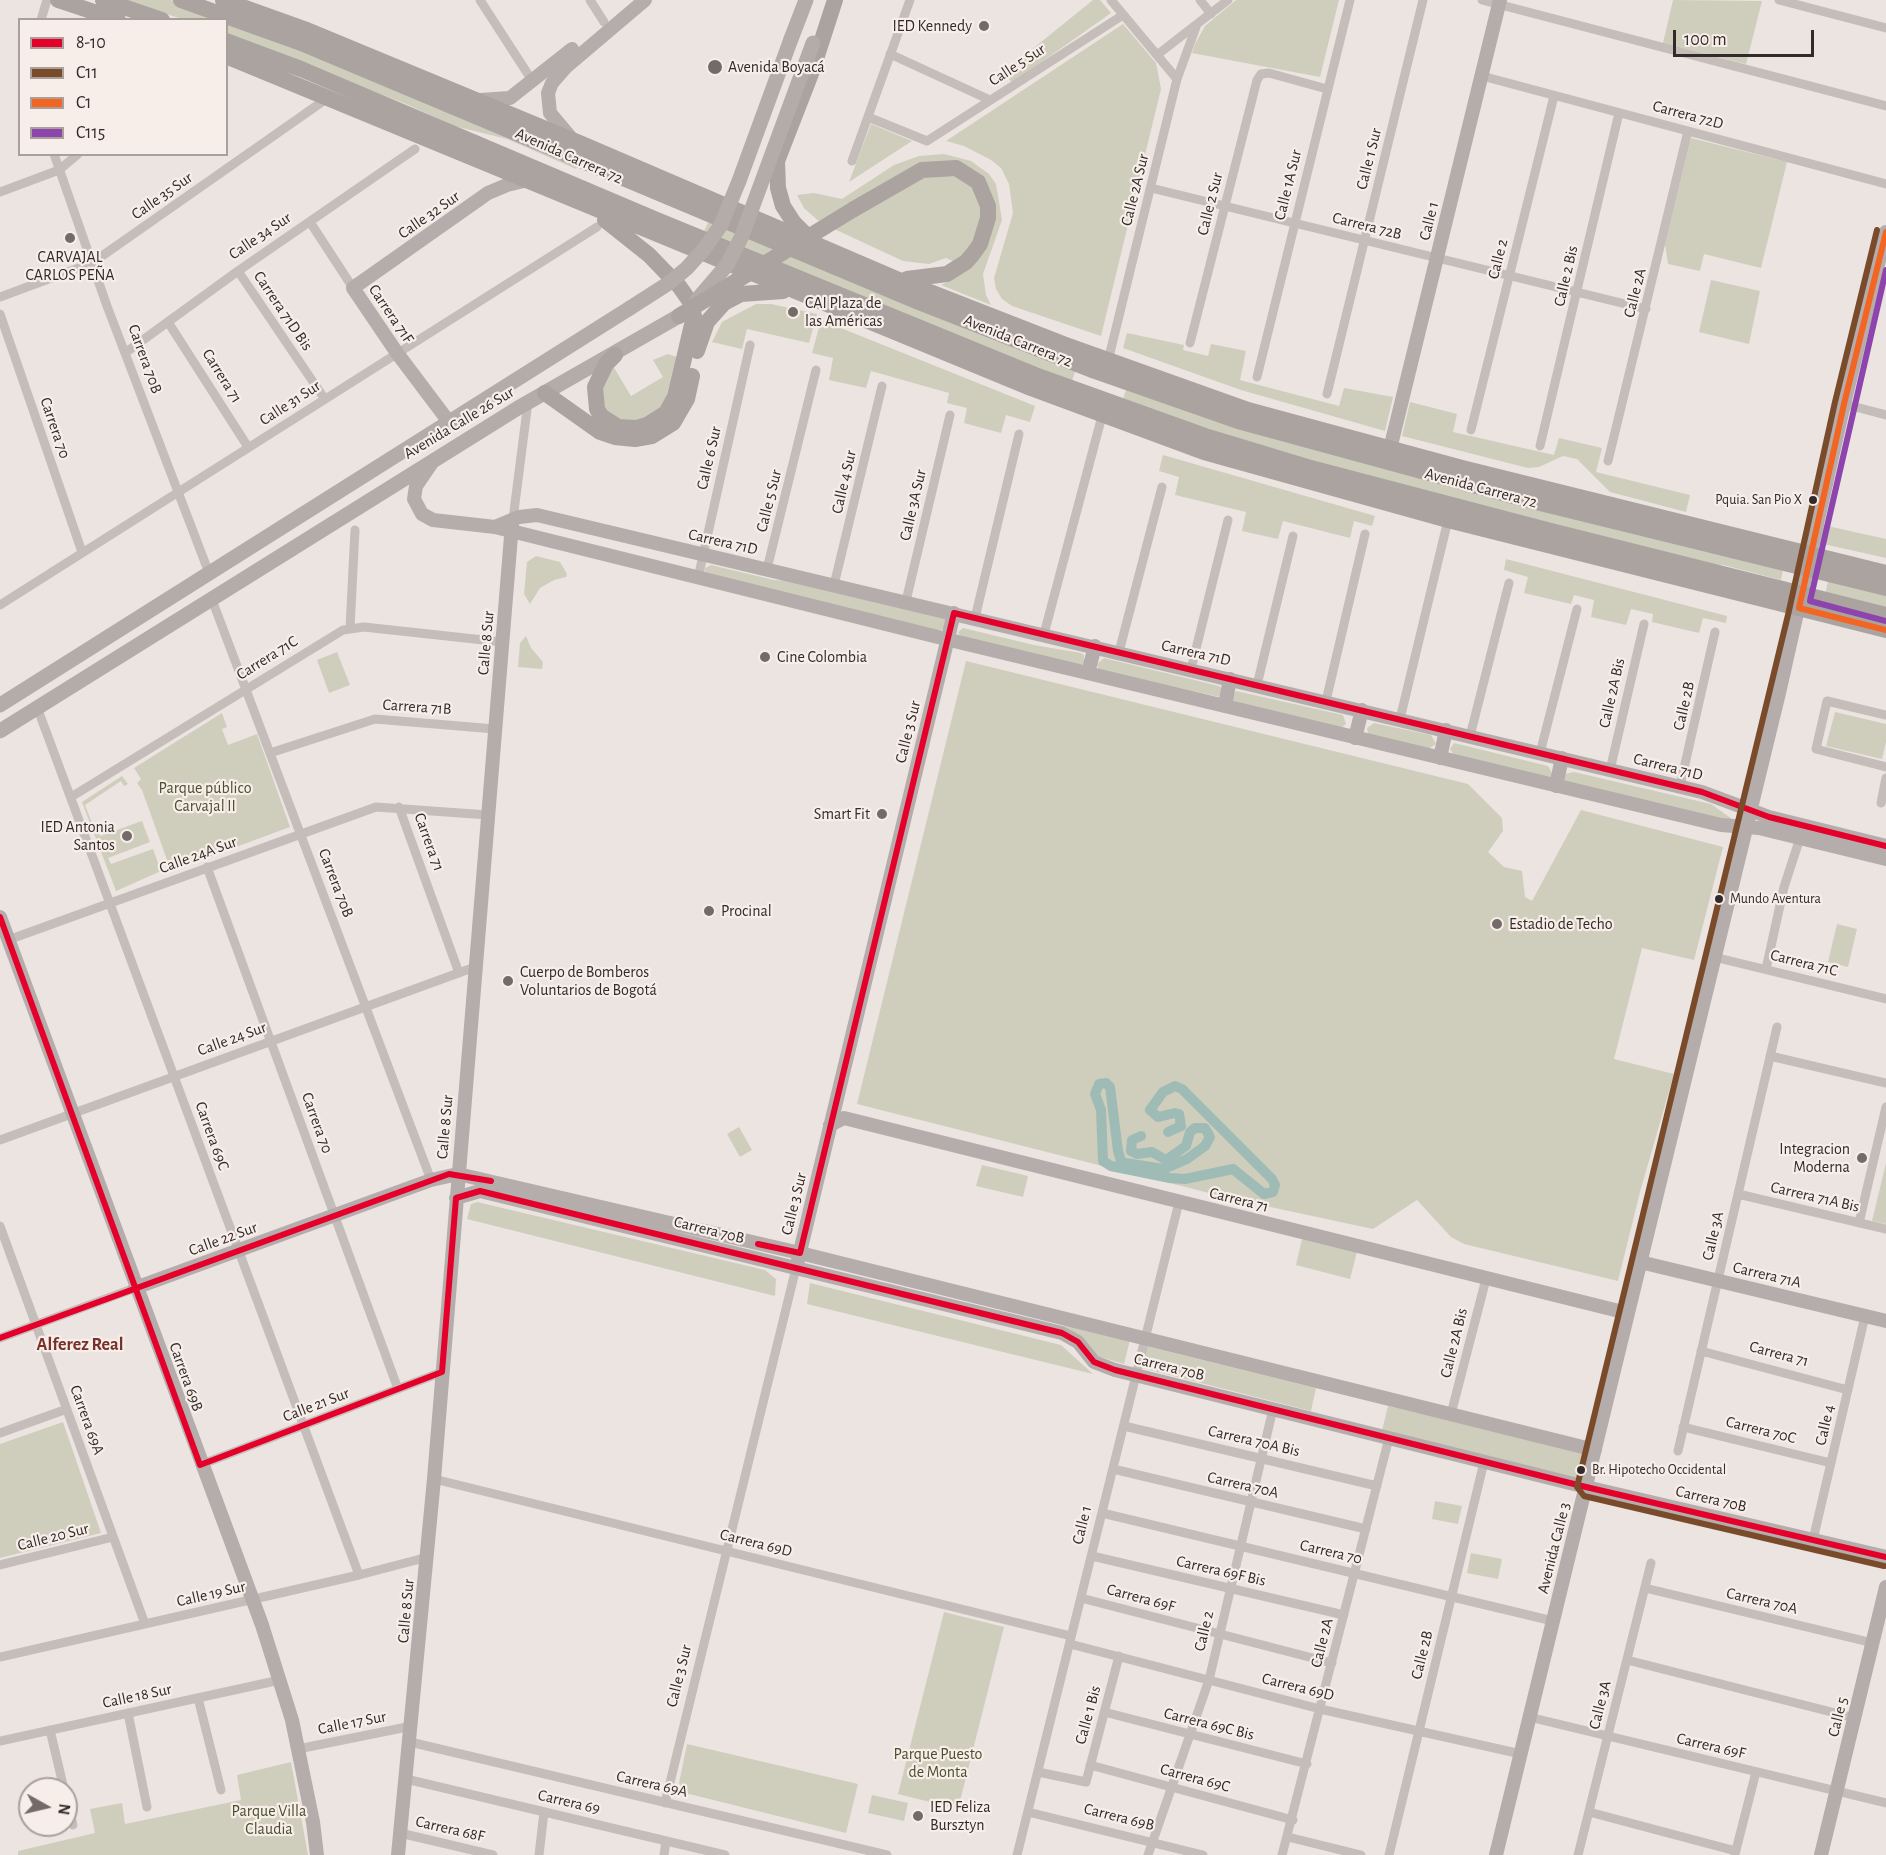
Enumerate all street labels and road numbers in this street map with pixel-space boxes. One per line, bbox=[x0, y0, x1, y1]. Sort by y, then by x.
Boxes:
street label: Calle 5 Sur bbox=[985, 40, 1049, 90]
street label: Carrera 72D bbox=[1650, 96, 1726, 134]
street label: Avenida Carrera 72 bbox=[512, 124, 626, 188]
street label: Calle 1 Sur bbox=[1352, 126, 1386, 192]
street label: Calle 1A Sur bbox=[1270, 148, 1306, 222]
street label: Calle 2A Sur bbox=[1117, 152, 1153, 228]
street label: Calle 35 Sur bbox=[128, 168, 196, 224]
street label: Calle 2 Sur bbox=[1193, 170, 1227, 238]
street label: Calle 32 Sur bbox=[394, 187, 464, 243]
street label: Calle 1 bbox=[1415, 200, 1443, 242]
street label: Calle 34 Sur bbox=[225, 208, 295, 264]
street label: Carrera 72B bbox=[1330, 208, 1404, 244]
street label: Calle 2 bbox=[1484, 237, 1512, 281]
street label: Calle 2 Bis bbox=[1550, 244, 1582, 308]
street label: Calle 2A bbox=[1620, 266, 1650, 320]
street label: Carrera 71D Bis bbox=[249, 268, 317, 354]
street label: Carrera 71F bbox=[364, 281, 418, 347]
street label: Avenida Carrera 72 bbox=[961, 310, 1075, 372]
street label: Carrera 70B bbox=[124, 322, 166, 396]
street label: Carrera 71 bbox=[198, 345, 246, 407]
street label: Calle 31 Sur bbox=[256, 376, 324, 430]
street label: Avenida Calle 26 Sur bbox=[400, 383, 518, 463]
street label: Carrera 70 bbox=[36, 395, 74, 461]
street label: Calle 6 Sur bbox=[692, 424, 726, 492]
street label: Calle 4 Sur bbox=[827, 448, 861, 516]
street label: Avenida Carrera 72 bbox=[1423, 464, 1539, 512]
street label: Calle 3A Sur bbox=[895, 467, 931, 543]
street label: Calle 5 Sur bbox=[752, 468, 786, 534]
street label: Carrera 71D bbox=[686, 525, 760, 559]
street label: Calle 8 Sur bbox=[474, 610, 498, 676]
street label: Carrera 71C bbox=[233, 632, 301, 684]
street label: Carrera 71D bbox=[1159, 636, 1233, 670]
street label: Calle 2A Bis bbox=[1595, 656, 1629, 730]
street label: Calle 2B bbox=[1669, 680, 1699, 732]
street label: Carrera 71B bbox=[382, 695, 452, 719]
street label: Calle 3 Sur bbox=[891, 699, 925, 765]
street label: Carrera 71D bbox=[1631, 749, 1705, 785]
street label: Carrera 71 bbox=[410, 810, 448, 874]
street label: Calle 24A Sur bbox=[157, 832, 239, 878]
street label: Carrera 70B bbox=[314, 846, 358, 920]
street label: Carrera 71C bbox=[1768, 945, 1840, 981]
street label: Calle 24 Sur bbox=[195, 1018, 269, 1060]
street label: Carrera 70 bbox=[297, 1090, 337, 1156]
street label: Calle 8 Sur bbox=[433, 1094, 457, 1160]
street label: Carrera 69C bbox=[191, 1099, 233, 1173]
street label: Calle 3 Sur bbox=[777, 1171, 811, 1237]
street label: Carrera 71A Bis bbox=[1769, 1177, 1861, 1217]
street label: Carrera 71 bbox=[1207, 1183, 1271, 1217]
street label: Calle 3A bbox=[1698, 1210, 1728, 1262]
street label: Carrera 70B bbox=[672, 1212, 746, 1248]
street label: Calle 22 Sur bbox=[186, 1218, 260, 1260]
street label: Carrera 71A bbox=[1731, 1258, 1803, 1292]
street label: Calle 2A Bis bbox=[1436, 1306, 1472, 1380]
street label: Carrera 71 bbox=[1747, 1337, 1811, 1371]
street label: Carrera 69B bbox=[165, 1340, 207, 1414]
street label: Carrera 70B bbox=[1132, 1349, 1206, 1385]
street label: Carrera 69A bbox=[66, 1383, 108, 1457]
street label: Calle 21 Sur bbox=[280, 1384, 352, 1426]
street label: Calle 4 bbox=[1811, 1403, 1839, 1447]
street label: Carrera 70C bbox=[1724, 1412, 1798, 1448]
street label: Carrera 70A Bis bbox=[1206, 1421, 1302, 1461]
street label: Carrera 70A bbox=[1205, 1467, 1281, 1503]
street label: Carrera 70B bbox=[1674, 1482, 1748, 1516]
street label: Avenida Calle 3 bbox=[1533, 1500, 1575, 1596]
street label: Calle 1 bbox=[1068, 1504, 1096, 1546]
street label: Calle 20 Sur bbox=[15, 1519, 91, 1555]
street label: Carrera 69D bbox=[718, 1525, 794, 1561]
street label: Carrera 70 bbox=[1298, 1536, 1364, 1568]
street label: Carrera 69F Bis bbox=[1174, 1551, 1268, 1591]
street label: Calle 19 Sur bbox=[175, 1577, 247, 1611]
street label: Calle 8 Sur bbox=[394, 1578, 418, 1644]
street label: Carrera 69F bbox=[1105, 1580, 1177, 1616]
street label: Carrera 70A bbox=[1724, 1583, 1800, 1619]
street label: Calle 2 bbox=[1190, 1609, 1218, 1653]
street label: Calle 2A bbox=[1307, 1616, 1337, 1670]
street label: Calle 2B bbox=[1407, 1629, 1437, 1681]
street label: Calle 3 Sur bbox=[662, 1643, 696, 1709]
street label: Carrera 69D bbox=[1260, 1669, 1336, 1705]
street label: Calle 18 Sur bbox=[101, 1679, 173, 1713]
street label: Calle 3A bbox=[1585, 1679, 1615, 1731]
street label: Calle 1 Bis bbox=[1071, 1683, 1105, 1747]
street label: Calle 5 bbox=[1824, 1695, 1852, 1739]
street label: Carrera 69C Bis bbox=[1162, 1703, 1256, 1745]
street label: Calle 17 Sur bbox=[316, 1707, 388, 1739]
street label: Carrera 69F bbox=[1675, 1729, 1747, 1763]
street label: Carrera 69C bbox=[1158, 1759, 1232, 1797]
street label: Carrera 69A bbox=[614, 1766, 690, 1802]
street label: Carrera 69 bbox=[536, 1786, 602, 1818]
street label: Carrera 69B bbox=[1082, 1799, 1156, 1835]
street label: Carrera 68F bbox=[414, 1812, 486, 1846]

